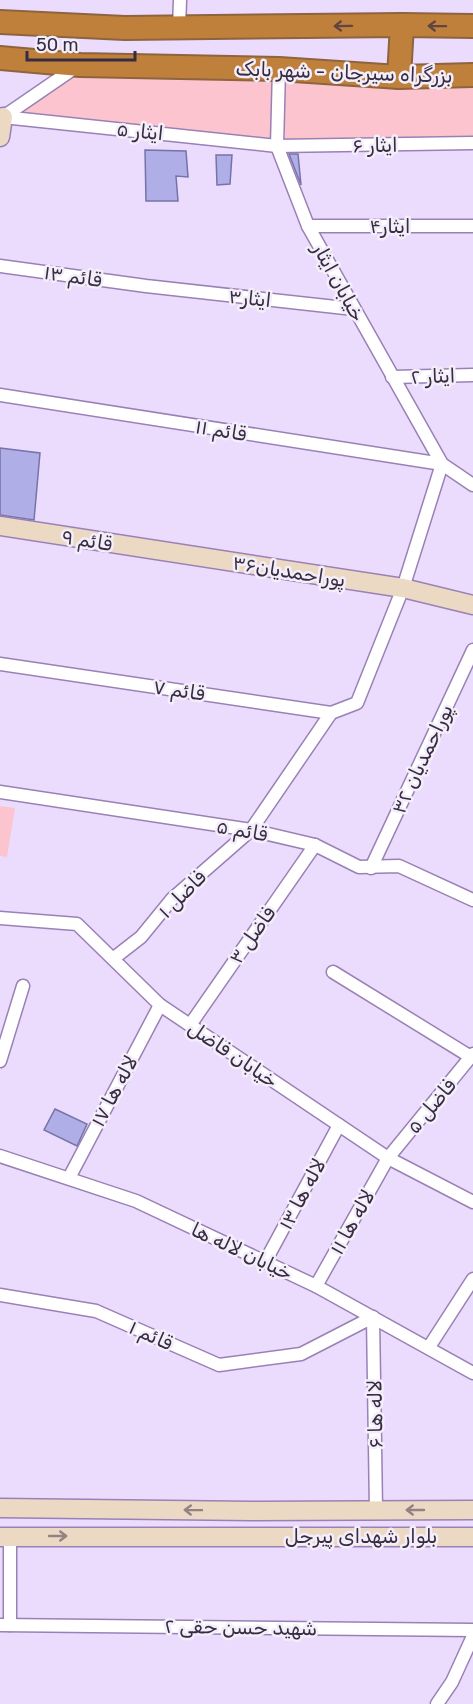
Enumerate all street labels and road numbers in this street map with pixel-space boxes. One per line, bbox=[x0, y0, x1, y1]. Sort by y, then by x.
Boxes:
street label: بزرگراه سیرجان - شهر بابک bbox=[235, 56, 453, 88]
street label: ایثار ۵ bbox=[115, 117, 165, 145]
street label: ایثار ۶ bbox=[352, 133, 398, 157]
street label: ایثار۴ bbox=[369, 214, 411, 238]
street label: خیابان ایثار bbox=[307, 238, 370, 325]
street label: قائم ۱۳ bbox=[42, 260, 104, 293]
street label: ایثار۳ bbox=[227, 284, 273, 312]
street label: ایثار ۲ bbox=[410, 363, 456, 389]
street label: قائم ۱۱ bbox=[194, 414, 248, 447]
street label: قائم ۹ bbox=[60, 524, 114, 557]
street label: پوراحمدیان۳۶ bbox=[231, 550, 347, 594]
street label: قائم ۷ bbox=[152, 675, 206, 706]
street label: پوراحمدیان ۳۲ bbox=[386, 700, 460, 818]
street label: قائم ۵ bbox=[214, 814, 270, 847]
street label: فاضل ۱ bbox=[153, 865, 211, 923]
street label: فاضل ۳ bbox=[224, 902, 280, 968]
street label: خیابان فاضل bbox=[184, 1015, 282, 1093]
street label: لاله ها ۱۷ bbox=[85, 1051, 143, 1131]
street label: فاضل ۵ bbox=[401, 1074, 461, 1138]
street label: لاله ها ۱۳ bbox=[273, 1154, 331, 1234]
street label: لاله ها ۱۱ bbox=[324, 1185, 380, 1259]
street label: خیابان لاله ها bbox=[187, 1217, 297, 1285]
street label: قائم ۱ bbox=[125, 1315, 177, 1356]
street label: لاله ها ۶ bbox=[362, 1379, 388, 1449]
street label: بلوار شهدای پیرجل bbox=[285, 1524, 437, 1550]
street label: شهید حسن حقی ۲ bbox=[165, 1614, 317, 1640]

